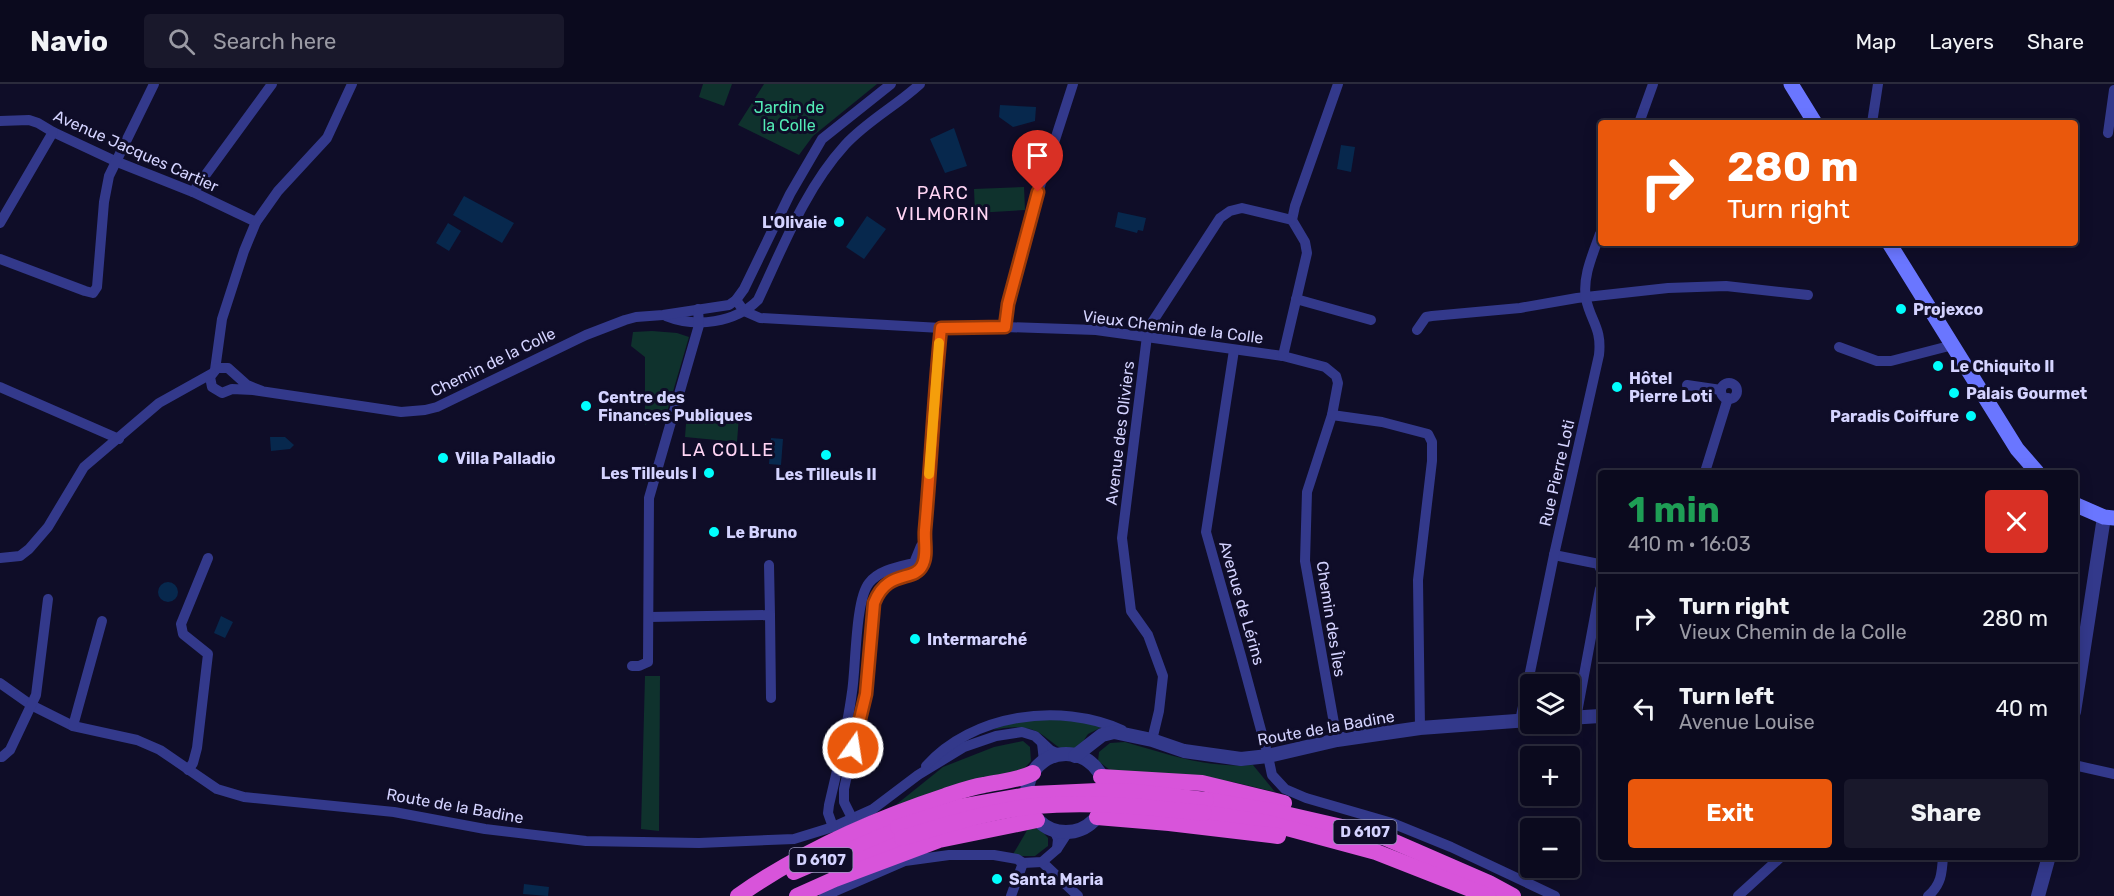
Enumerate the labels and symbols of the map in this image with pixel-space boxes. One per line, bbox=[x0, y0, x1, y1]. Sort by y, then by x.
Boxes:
park label: Jardin de la Colle bbox=[754, 98, 824, 135]
street label: Avenue Jacques Cartier bbox=[51, 106, 221, 196]
pin bbox=[1012, 130, 1063, 192]
district label: PARC VILMORIN bbox=[896, 182, 990, 225]
place label: L'Olivaie bbox=[762, 213, 827, 232]
marker: L'Olivaie bbox=[832, 215, 846, 229]
place label: Projexco bbox=[1913, 300, 1983, 319]
marker: Projexco bbox=[1894, 302, 1908, 316]
street label: Vieux Chemin de la Colle bbox=[1081, 306, 1265, 348]
street label: Chemin de la Colle bbox=[427, 323, 559, 401]
place label: Le Chiquito II bbox=[1950, 357, 2055, 376]
marker: Le Chiquito II bbox=[1931, 359, 1945, 373]
street label: Avenue des Oliviers bbox=[1102, 360, 1138, 506]
place label: Hôtel Pierre Loti bbox=[1629, 369, 1713, 406]
marker: Hôtel Pierre Loti bbox=[1610, 380, 1624, 394]
place label: Palais Gourmet bbox=[1966, 384, 2088, 403]
marker: Palais Gourmet bbox=[1947, 386, 1961, 400]
place label: Centre des Finances Publiques bbox=[598, 388, 753, 425]
marker: Centre des Finances Publiques bbox=[579, 399, 593, 413]
place label: Paradis Coiffure bbox=[1830, 407, 1959, 426]
marker: Paradis Coiffure bbox=[1964, 409, 1978, 423]
street label: Rue Pierre Loti bbox=[1535, 418, 1579, 528]
district label: LA COLLE bbox=[681, 439, 775, 461]
marker: Les Tilleuls II bbox=[819, 448, 833, 462]
place label: Villa Palladio bbox=[455, 449, 556, 468]
marker: Villa Palladio bbox=[436, 451, 450, 465]
place label: Les Tilleuls I bbox=[601, 464, 697, 483]
place label: Les Tilleuls II bbox=[775, 465, 877, 484]
marker: Les Tilleuls I bbox=[702, 466, 716, 480]
place label: Le Bruno bbox=[726, 523, 797, 542]
marker: Le Bruno bbox=[707, 525, 721, 539]
street label: Avenue de Lérins bbox=[1215, 539, 1269, 667]
street label: Chemin des Îles bbox=[1312, 560, 1350, 678]
place label: Intermarché bbox=[927, 630, 1027, 649]
marker: Intermarché bbox=[908, 632, 922, 646]
street label: Route de la Badine bbox=[1256, 707, 1396, 749]
position arrow bbox=[821, 716, 885, 780]
street label: Route de la Badine bbox=[385, 785, 525, 827]
road number: D 6107 bbox=[1334, 820, 1396, 844]
road number: D 6107 bbox=[790, 848, 852, 872]
place label: Santa Maria bbox=[1009, 870, 1104, 889]
marker: Santa Maria bbox=[990, 872, 1004, 886]

